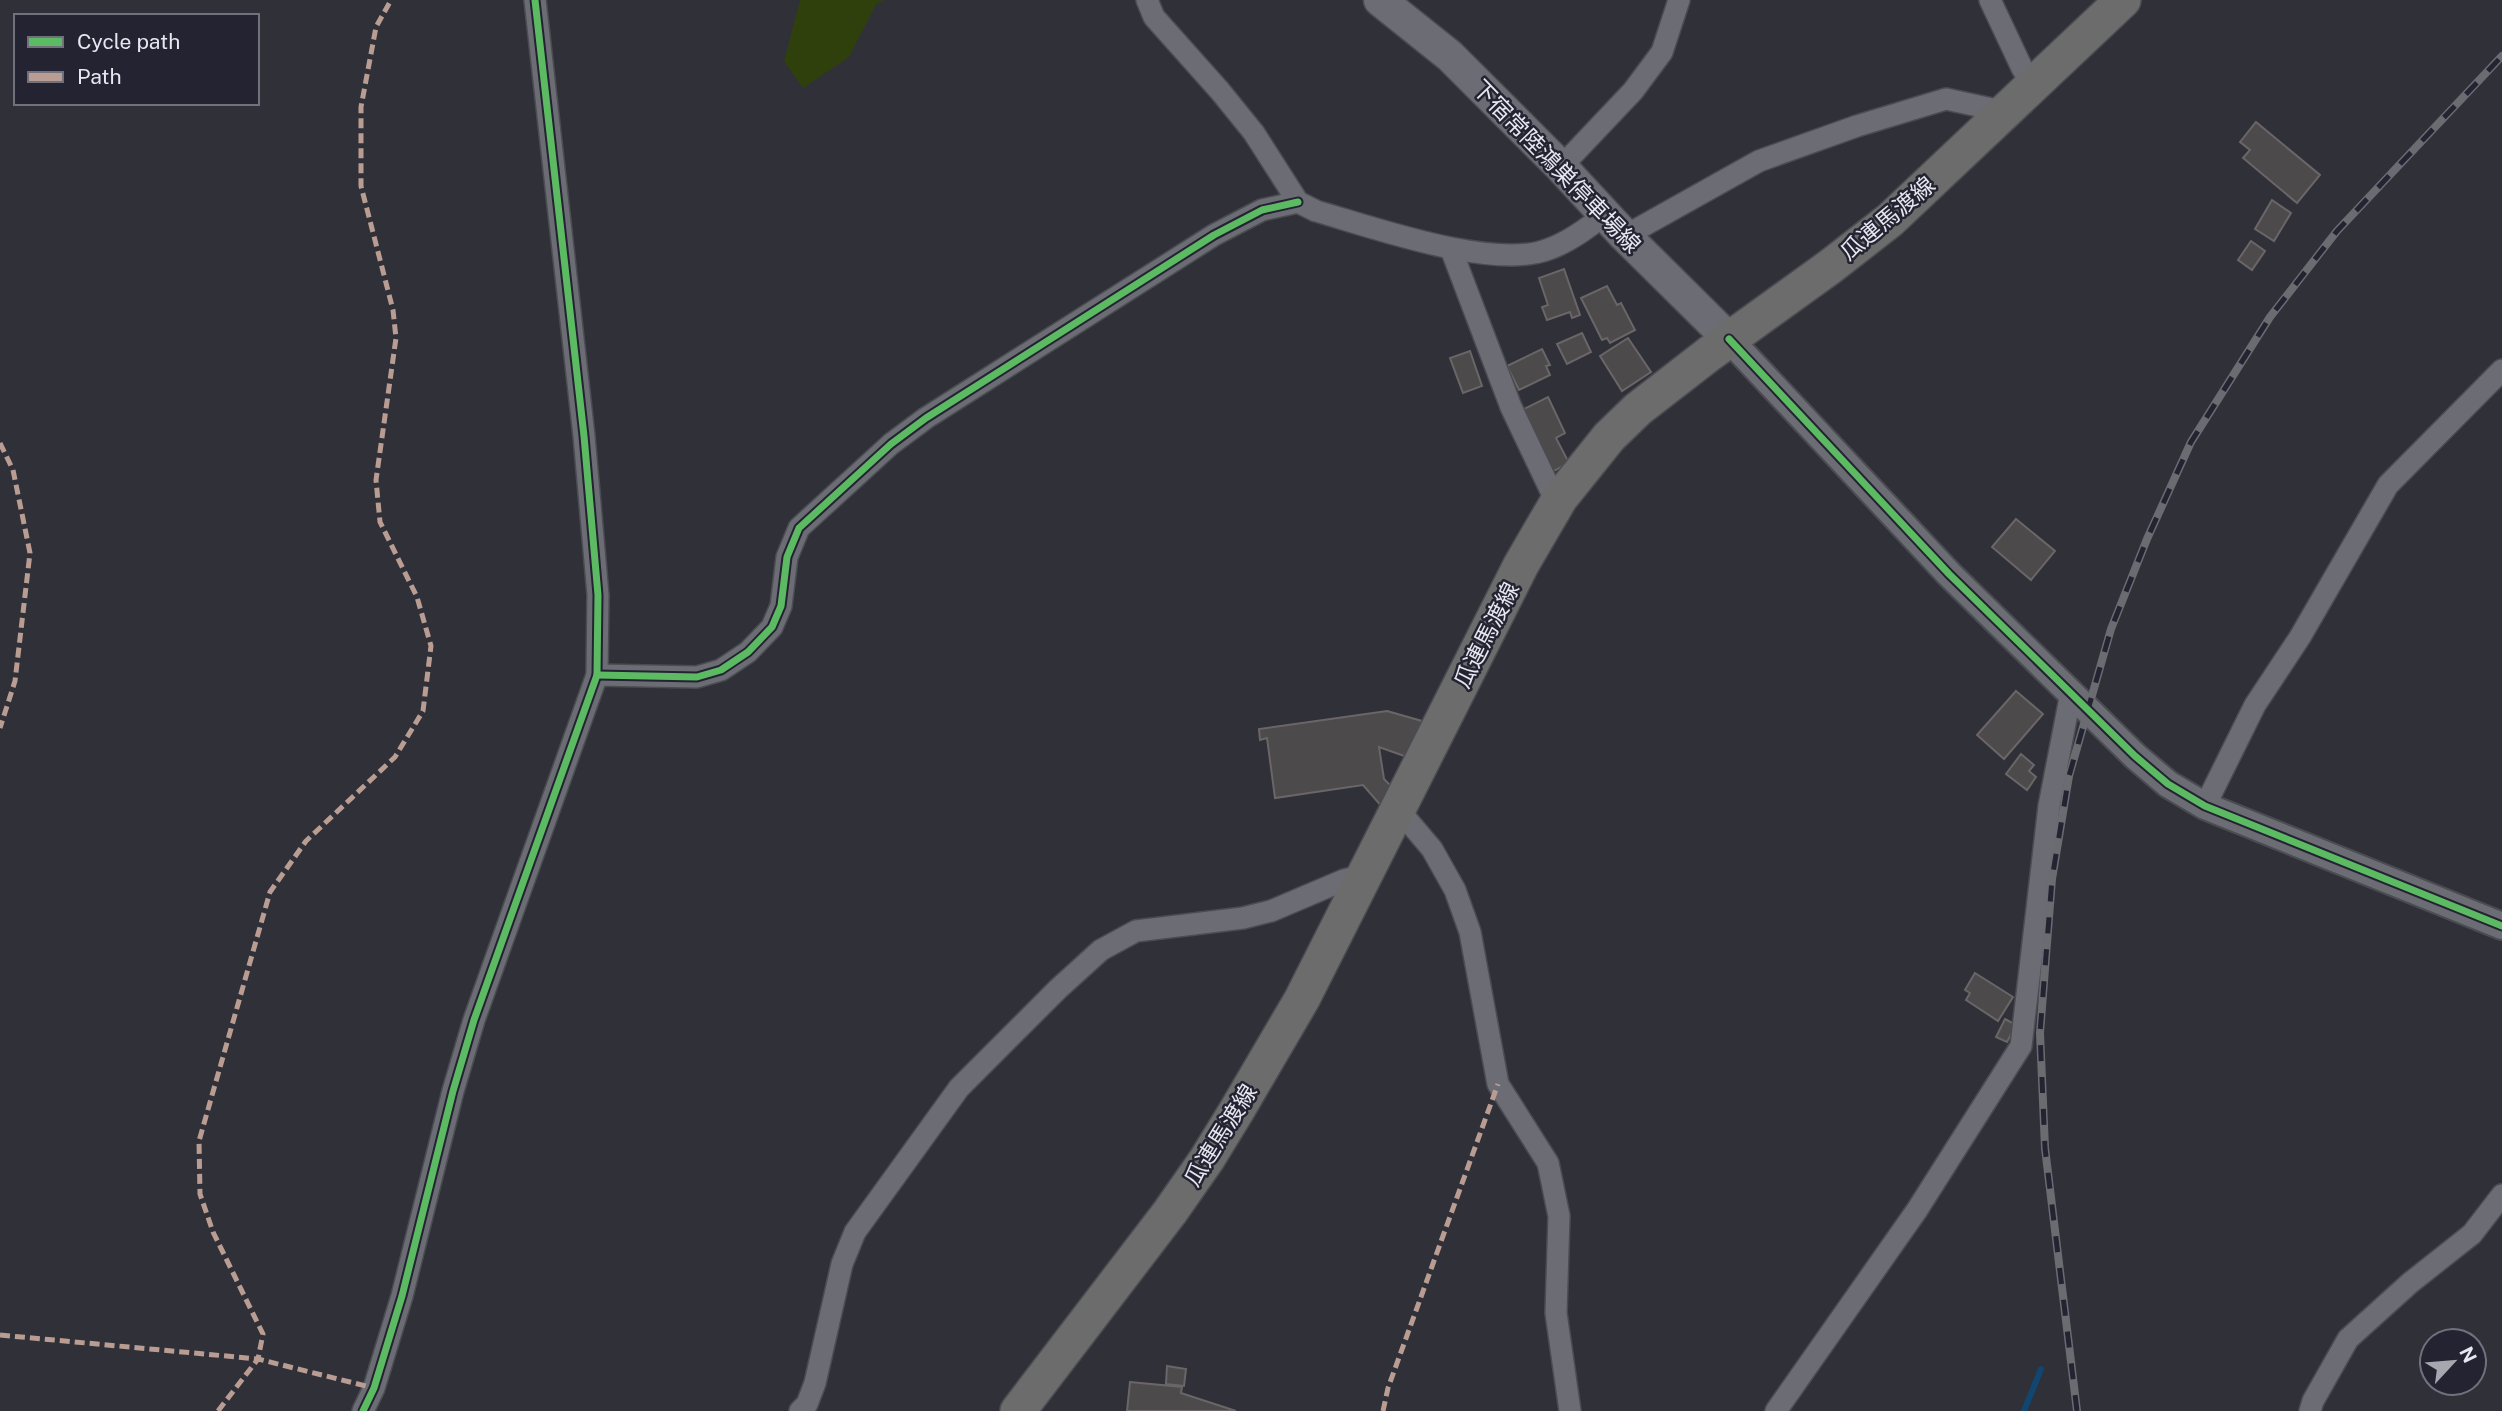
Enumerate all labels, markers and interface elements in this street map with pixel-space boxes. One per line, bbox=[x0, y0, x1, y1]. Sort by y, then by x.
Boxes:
legend bbox=[14, 14, 259, 105]
text: Cycle path bbox=[77, 29, 180, 54]
text: Path bbox=[77, 64, 122, 89]
street label: 下宿常陸鴻巣停車場線 bbox=[1467, 74, 1647, 258]
street label: 瓜連馬渡線 bbox=[1834, 171, 1940, 265]
street label: 瓜連馬渡線 bbox=[1448, 578, 1524, 692]
street label: 瓜連馬渡線 bbox=[1178, 1079, 1262, 1191]
north arrow bbox=[2418, 1327, 2488, 1397]
text: N bbox=[2455, 1343, 2481, 1366]

